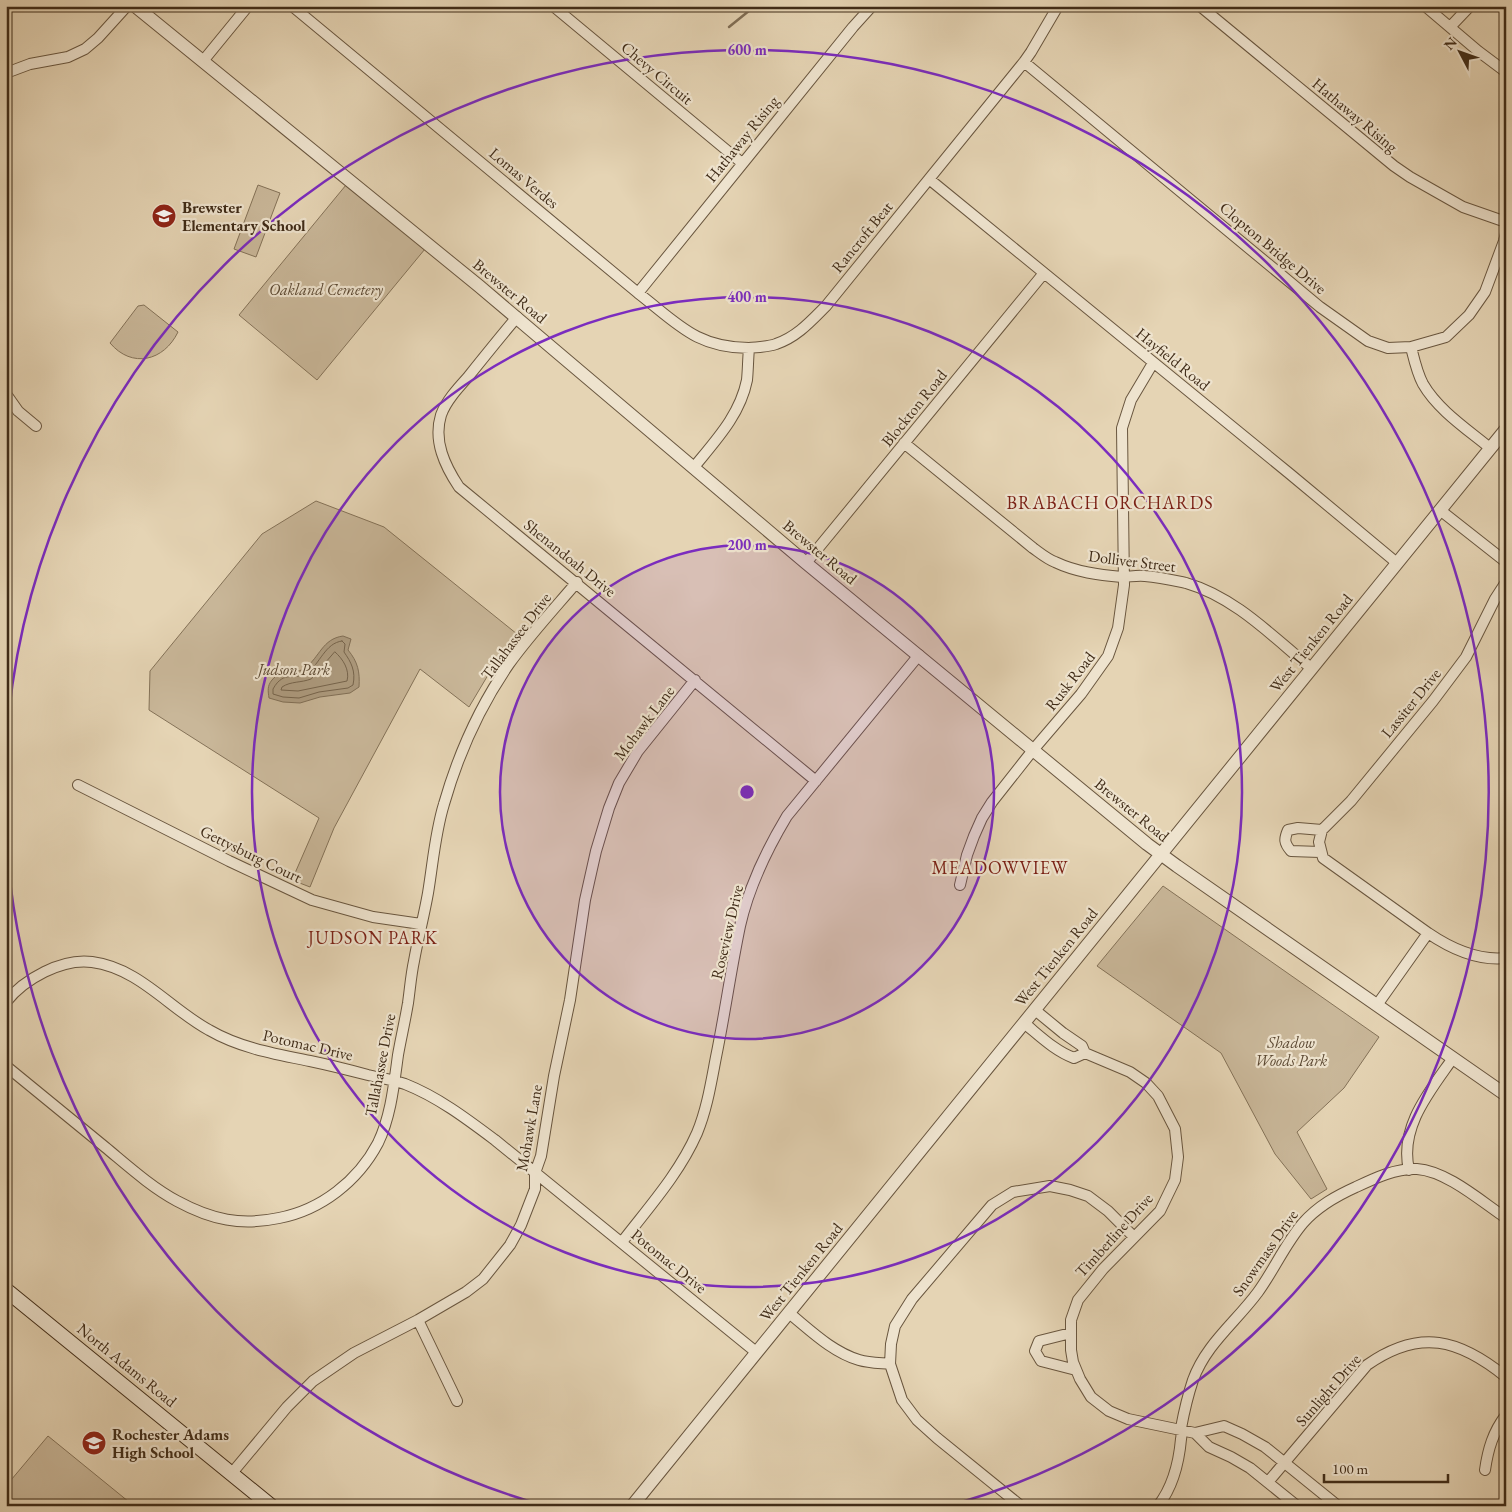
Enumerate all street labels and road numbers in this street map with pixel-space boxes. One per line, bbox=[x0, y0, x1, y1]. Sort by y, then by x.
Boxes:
street label: Chevy Circuit bbox=[617, 37, 697, 109]
street label: Hathaway Rising bbox=[1308, 73, 1403, 158]
street label: Hathaway Rising bbox=[701, 91, 784, 187]
street label: Lomas Verdes bbox=[485, 143, 563, 213]
street label: Rancroft Beat bbox=[827, 197, 897, 277]
street label: Clopton Bridge Drive bbox=[1215, 197, 1331, 299]
street label: Brewster Road bbox=[469, 254, 552, 329]
street label: Hayfield Road bbox=[1132, 323, 1215, 396]
street label: Blockton Road bbox=[876, 364, 952, 451]
street label: Shenandoah Drive bbox=[520, 514, 620, 602]
street label: Brewster Road bbox=[779, 515, 862, 590]
street label: Dolliver Street bbox=[1087, 545, 1177, 577]
street label: Tallahassee Drive bbox=[476, 588, 556, 684]
street label: West Tienken Road bbox=[1265, 589, 1358, 697]
street label: Rusk Road bbox=[1040, 647, 1100, 715]
street label: Lassiter Drive bbox=[1376, 664, 1446, 742]
street label: Mohawk Lane bbox=[609, 681, 679, 765]
street label: Brewster Road bbox=[1090, 773, 1174, 847]
street label: Gettysburg Court bbox=[197, 820, 305, 888]
street label: Roseview Drive bbox=[706, 883, 748, 981]
street label: West Tienken Road bbox=[1010, 903, 1103, 1011]
street label: Tallahassee Drive bbox=[360, 1012, 400, 1118]
street label: Potomac Drive bbox=[261, 1024, 355, 1066]
street label: Mohawk Lane bbox=[511, 1083, 547, 1173]
street label: Timberline Drive bbox=[1070, 1188, 1158, 1282]
street label: Snowmass Drive bbox=[1227, 1206, 1303, 1300]
street label: West Tienken Road bbox=[755, 1218, 848, 1326]
street label: Potomac Drive bbox=[627, 1224, 711, 1298]
street label: North Adams Road bbox=[73, 1318, 182, 1412]
street label: Sunlight Drive bbox=[1291, 1349, 1365, 1431]

